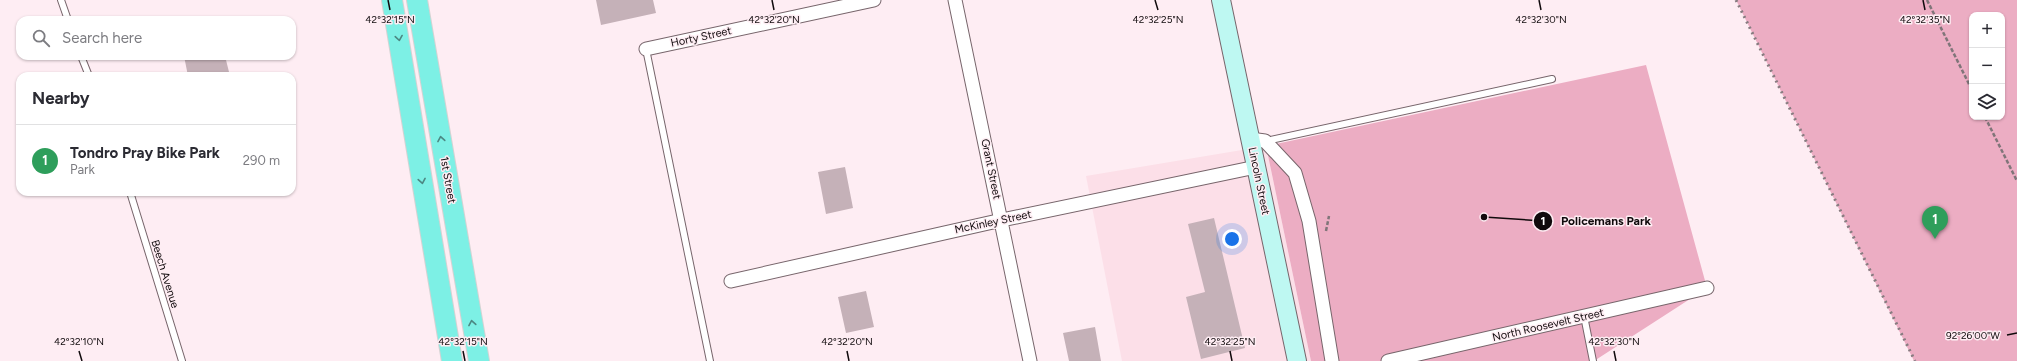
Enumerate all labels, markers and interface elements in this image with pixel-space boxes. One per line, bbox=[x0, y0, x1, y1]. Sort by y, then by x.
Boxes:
map controls bbox=[1969, 12, 2005, 120]
button: + bbox=[1969, 12, 2005, 48]
text: 42°32'15"N bbox=[365, 13, 415, 26]
text: 42°32'20"N bbox=[748, 13, 800, 26]
text: 42°32'25"N bbox=[1133, 13, 1183, 26]
text: 42°32'30"N bbox=[1515, 13, 1567, 26]
text: 42°32'35"N bbox=[1900, 13, 1950, 26]
search box bbox=[16, 16, 296, 60]
street label: Horty Street bbox=[669, 24, 733, 50]
icon: search bbox=[30, 27, 52, 49]
text: Search here bbox=[62, 29, 142, 47]
one-way arrow bbox=[394, 35, 403, 42]
button: − bbox=[1969, 48, 2005, 84]
button: layers bbox=[1969, 84, 2005, 120]
text: Nearby bbox=[32, 88, 90, 108]
one-way arrow bbox=[437, 136, 446, 142]
street label: Grant Street bbox=[978, 138, 1004, 200]
text: Tondro Pray Bike Park bbox=[70, 144, 220, 162]
street label: Lincoln Street bbox=[1245, 146, 1273, 216]
text: 1 bbox=[42, 153, 48, 168]
text: 290 m bbox=[243, 153, 280, 168]
street label: 1st Street bbox=[437, 156, 459, 204]
text: Park bbox=[70, 162, 95, 177]
one-way arrow bbox=[417, 177, 426, 184]
pin: 1 bbox=[1922, 206, 1948, 239]
street label: McKinley Street bbox=[953, 208, 1033, 236]
callout: Policemans Park bbox=[1533, 209, 1659, 233]
text: 1 bbox=[1540, 214, 1546, 228]
text: Policemans Park bbox=[1561, 214, 1652, 228]
your location bbox=[1222, 229, 1242, 249]
street label: Beech Avenue bbox=[148, 238, 182, 310]
street label: North Roosevelt Street bbox=[1491, 306, 1605, 344]
one-way arrow bbox=[469, 319, 477, 326]
text: 92°26'00"W bbox=[1946, 329, 2000, 342]
text: 42°32'10"N bbox=[54, 335, 104, 348]
text: 42°32'15"N bbox=[438, 335, 488, 348]
text: 42°32'20"N bbox=[821, 335, 873, 348]
text: 42°32'25"N bbox=[1205, 335, 1255, 348]
text: 42°32'30"N bbox=[1588, 335, 1640, 348]

